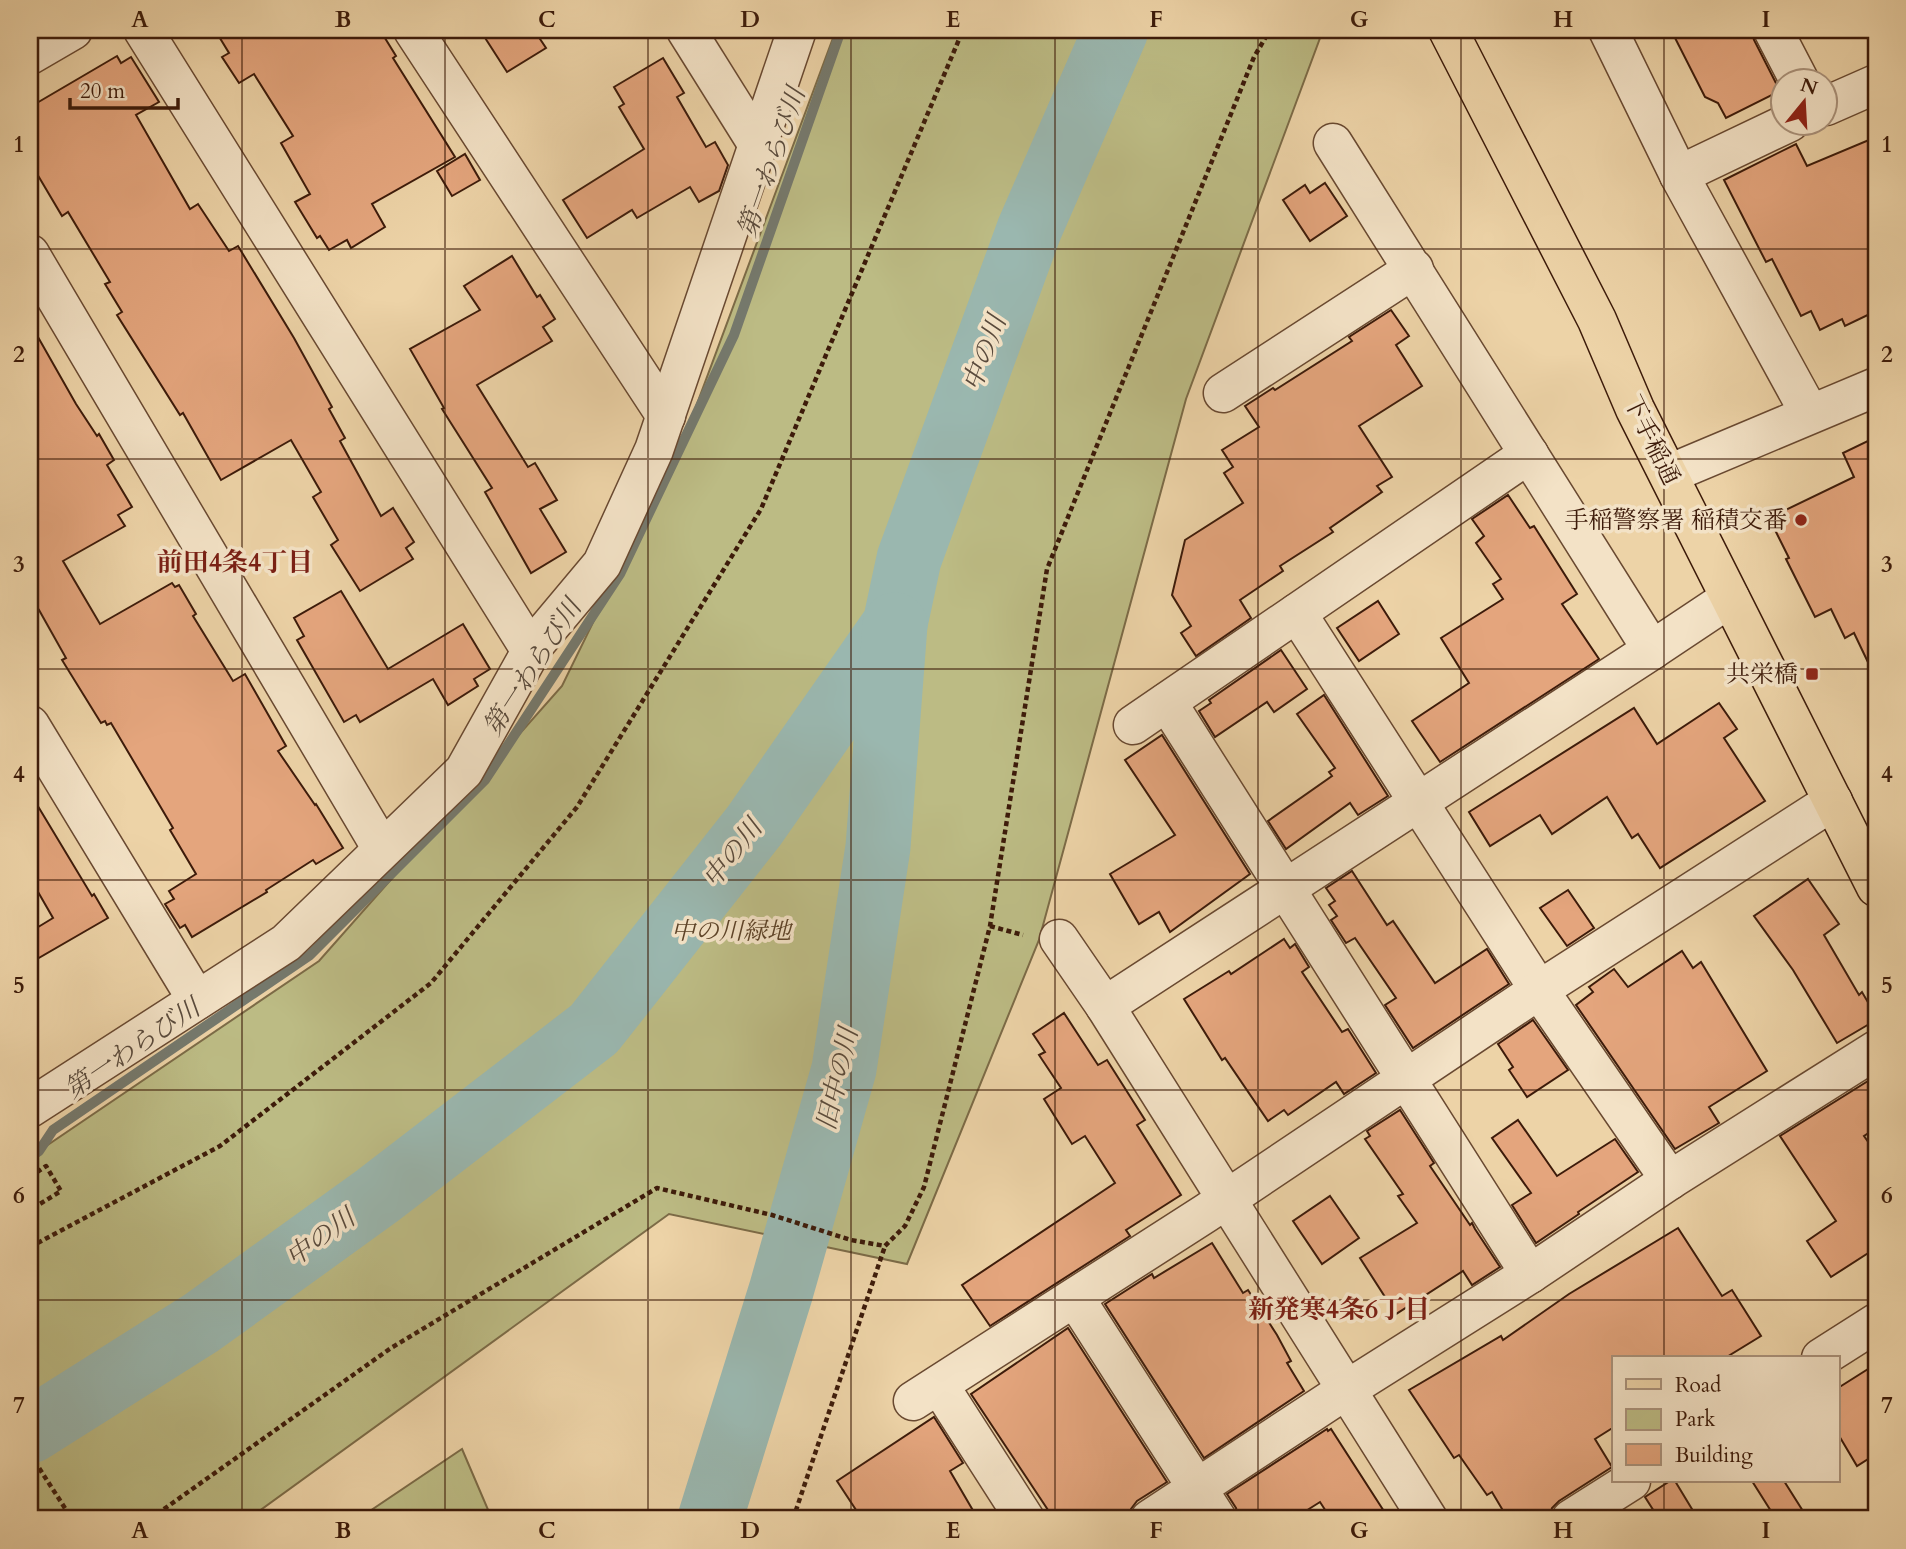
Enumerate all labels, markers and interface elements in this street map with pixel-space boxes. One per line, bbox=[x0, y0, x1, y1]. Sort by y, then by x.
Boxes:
text: A bbox=[131, 4, 149, 35]
text: B bbox=[335, 4, 351, 35]
text: C bbox=[538, 4, 556, 35]
text: D bbox=[740, 4, 760, 35]
text: E bbox=[946, 4, 960, 35]
text: F bbox=[1149, 4, 1163, 35]
text: G bbox=[1350, 4, 1369, 35]
text: H bbox=[1553, 4, 1573, 35]
text: I bbox=[1762, 4, 1770, 35]
scale bar bbox=[70, 66, 178, 110]
north arrow bbox=[1770, 66, 1840, 136]
text: N bbox=[1797, 72, 1821, 102]
text: 20 m bbox=[80, 77, 125, 106]
water label: 第一わらび川 bbox=[730, 80, 814, 242]
text: 1 bbox=[13, 129, 25, 160]
text: 1 bbox=[1881, 129, 1893, 160]
water label: 中の川 bbox=[955, 308, 1015, 396]
text: 2 bbox=[13, 339, 25, 370]
text: 2 bbox=[1881, 339, 1893, 370]
street label: 下手稲通 bbox=[1616, 390, 1687, 491]
place label: 手稲警察署 稲積交番 bbox=[1565, 504, 1787, 537]
marker: 手稲警察署 稲積交番 bbox=[1793, 512, 1809, 528]
district label: 前田4条4丁目 bbox=[157, 545, 313, 580]
text: 3 bbox=[13, 549, 25, 580]
text: 3 bbox=[1881, 549, 1893, 580]
water label: 第一わらび川 bbox=[475, 590, 591, 742]
place label: 共栄橋 bbox=[1726, 658, 1798, 691]
marker: 共栄橋 bbox=[1804, 666, 1820, 682]
text: 4 bbox=[13, 759, 25, 790]
text: 4 bbox=[1881, 759, 1893, 790]
water label: 中の川 bbox=[695, 809, 772, 895]
park label: 中の川緑地 bbox=[671, 915, 794, 948]
text: 5 bbox=[13, 970, 25, 1001]
text: 5 bbox=[1881, 970, 1893, 1001]
water label: 第一わらび川 bbox=[58, 989, 209, 1107]
water label: 旧中の川 bbox=[809, 1022, 867, 1134]
text: 6 bbox=[13, 1180, 25, 1211]
text: 6 bbox=[1881, 1180, 1893, 1211]
water label: 中の川 bbox=[278, 1199, 365, 1274]
district label: 新発寒4条6丁目 bbox=[1248, 1292, 1430, 1327]
legend bbox=[1612, 1356, 1840, 1482]
text: Road bbox=[1675, 1371, 1721, 1400]
text: 7 bbox=[13, 1390, 25, 1421]
text: 7 bbox=[1881, 1390, 1893, 1421]
text: Park bbox=[1675, 1405, 1716, 1434]
text: Building bbox=[1675, 1441, 1753, 1470]
text: A bbox=[131, 1515, 149, 1546]
text: B bbox=[335, 1515, 351, 1546]
text: C bbox=[538, 1515, 556, 1546]
text: D bbox=[740, 1515, 760, 1546]
text: E bbox=[946, 1515, 960, 1546]
text: F bbox=[1149, 1515, 1163, 1546]
text: G bbox=[1350, 1515, 1369, 1546]
text: H bbox=[1553, 1515, 1573, 1546]
text: I bbox=[1762, 1515, 1770, 1546]

